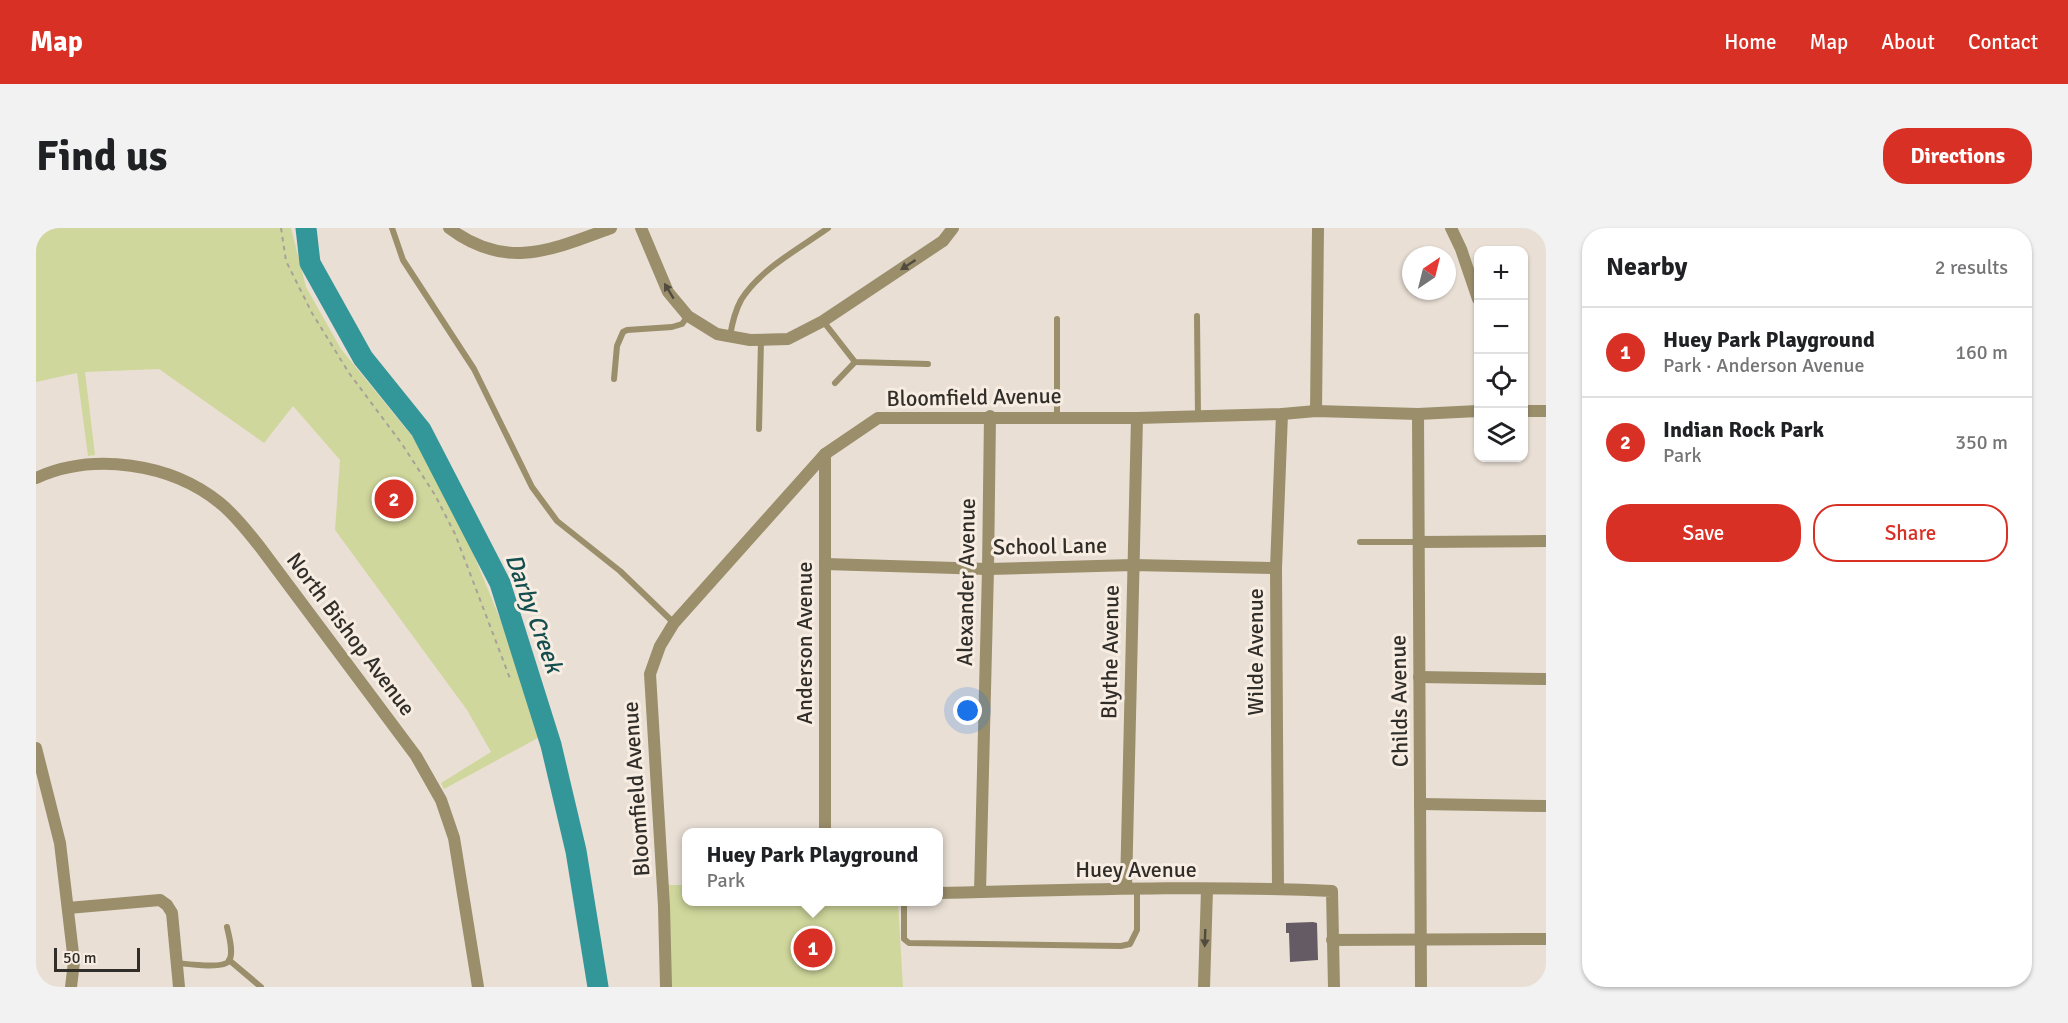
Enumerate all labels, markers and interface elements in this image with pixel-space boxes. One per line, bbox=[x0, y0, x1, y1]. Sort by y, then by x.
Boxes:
text: Map bbox=[30, 25, 83, 59]
text: Home bbox=[1724, 29, 1777, 55]
text: Map bbox=[1810, 29, 1848, 55]
text: About bbox=[1881, 29, 1935, 55]
text: Contact bbox=[1968, 29, 2038, 55]
button: Directions bbox=[1883, 128, 2032, 184]
text: Find us bbox=[36, 131, 167, 182]
north arrow bbox=[1402, 246, 1456, 300]
map controls bbox=[1474, 246, 1528, 462]
button: + bbox=[1474, 246, 1528, 300]
text: Nearby bbox=[1606, 251, 1687, 283]
text: 2 results bbox=[1935, 255, 2008, 280]
one-way arrow bbox=[900, 259, 916, 270]
one-way arrow bbox=[663, 282, 674, 299]
button: − bbox=[1474, 300, 1528, 354]
text: Huey Park Playground bbox=[1663, 326, 1875, 353]
text: 1 bbox=[1620, 340, 1631, 365]
text: 160 m bbox=[1955, 340, 2008, 365]
text: Park · Anderson Avenue bbox=[1663, 353, 1864, 378]
button: locate bbox=[1474, 354, 1528, 408]
street label: Bloomfield Avenue bbox=[886, 382, 1062, 412]
button: layers bbox=[1474, 408, 1528, 462]
text: Indian Rock Park bbox=[1663, 416, 1824, 443]
text: 2 bbox=[1620, 430, 1631, 455]
text: 350 m bbox=[1955, 430, 2008, 455]
text: Park bbox=[1663, 443, 1701, 468]
pin: 2 bbox=[374, 476, 414, 522]
street label: Alexander Avenue bbox=[951, 498, 981, 666]
button: Save bbox=[1606, 504, 1801, 562]
button: Share bbox=[1813, 504, 2008, 562]
street label: School Lane bbox=[993, 532, 1107, 560]
street label: North Bishop Avenue bbox=[281, 547, 421, 721]
water label: Darby Creek bbox=[499, 549, 570, 678]
street label: Anderson Avenue bbox=[791, 562, 818, 724]
street label: Blythe Avenue bbox=[1095, 585, 1125, 719]
street label: Wilde Avenue bbox=[1242, 588, 1269, 716]
street label: Childs Avenue bbox=[1384, 635, 1414, 767]
your location bbox=[953, 696, 982, 725]
street label: Bloomfield Avenue bbox=[616, 701, 656, 877]
popup bbox=[682, 828, 943, 906]
text: Huey Park Playground bbox=[707, 841, 918, 868]
street label: Huey Avenue bbox=[1075, 856, 1197, 883]
text: Park bbox=[707, 868, 745, 893]
pin: 1 bbox=[794, 926, 832, 970]
one-way arrow bbox=[1201, 929, 1210, 948]
scale bar bbox=[54, 945, 140, 972]
text: 50 m bbox=[63, 948, 97, 968]

